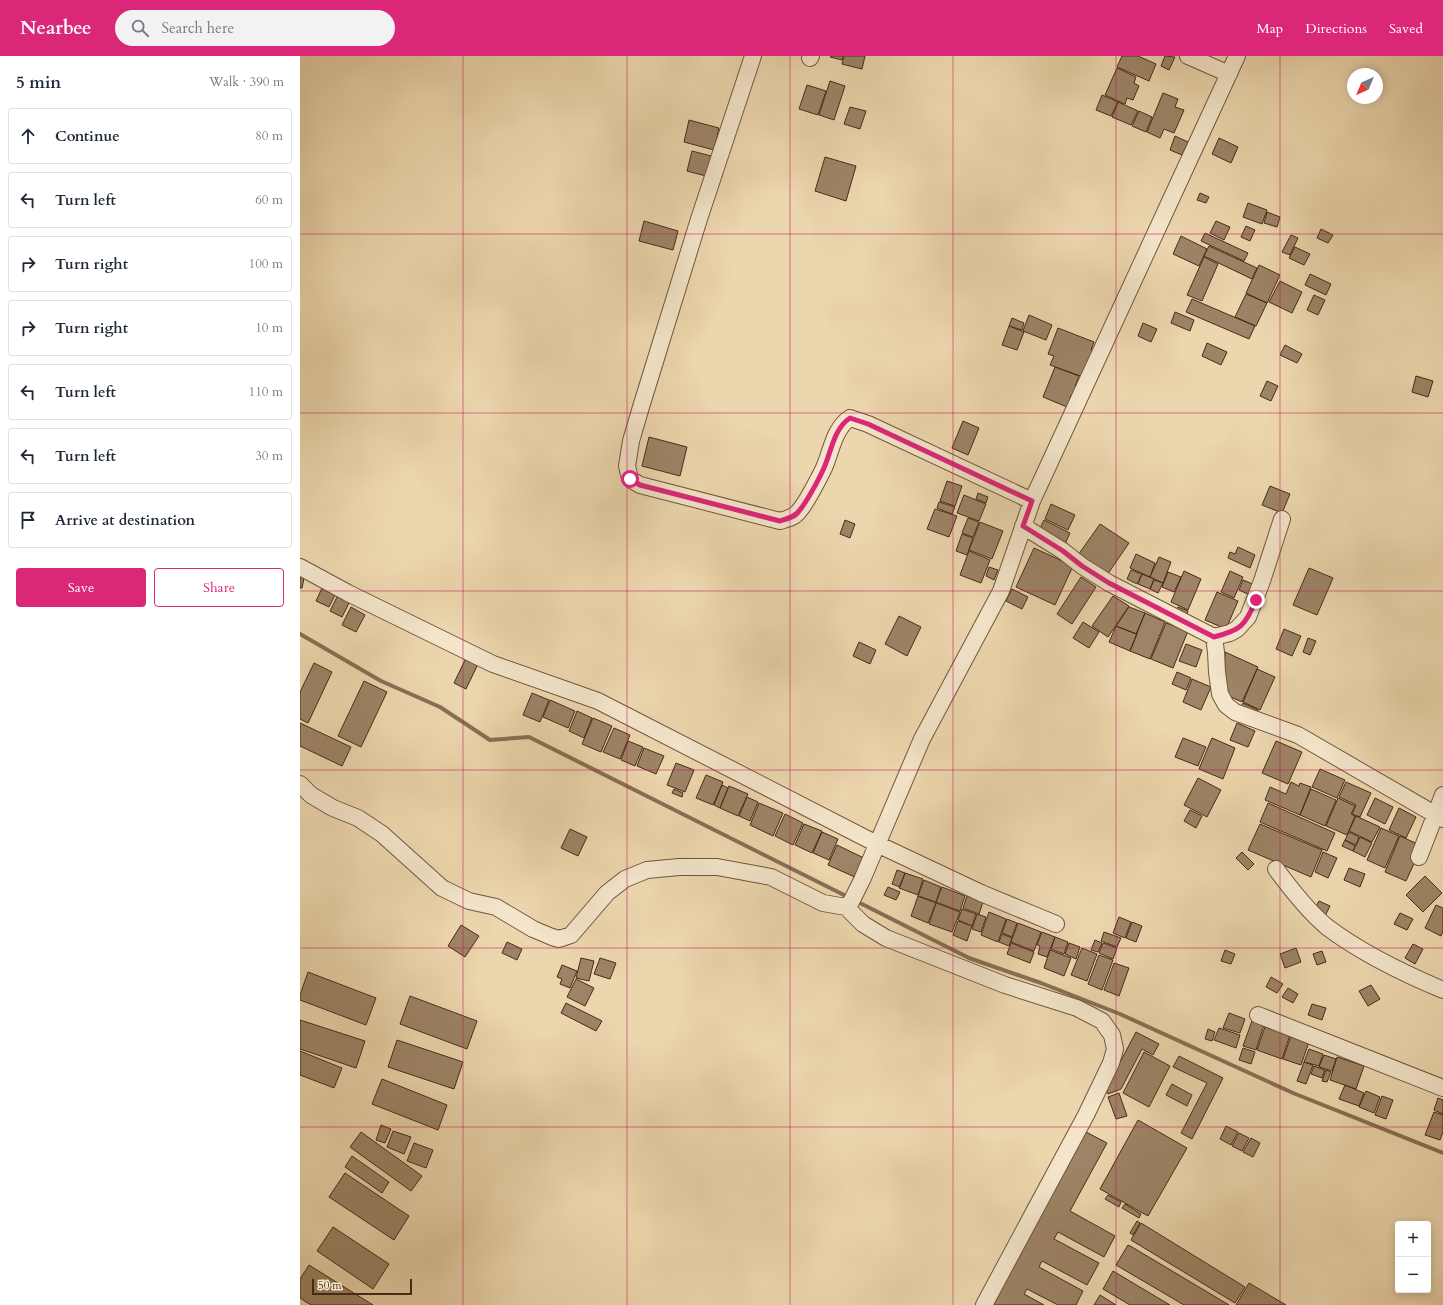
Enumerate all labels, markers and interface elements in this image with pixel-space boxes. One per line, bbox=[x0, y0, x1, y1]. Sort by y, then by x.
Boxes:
search box bbox=[115, 10, 395, 46]
text: Nearbee bbox=[20, 15, 91, 41]
icon: search bbox=[129, 17, 151, 39]
text: Search here bbox=[161, 18, 234, 38]
text: Map bbox=[1257, 19, 1283, 38]
text: Directions bbox=[1305, 19, 1367, 38]
text: Saved bbox=[1389, 19, 1423, 38]
north arrow bbox=[1347, 68, 1383, 104]
text: 5 min bbox=[16, 71, 61, 94]
text: Walk · 390 m bbox=[209, 73, 284, 91]
icon: ahead bbox=[17, 125, 39, 147]
text: Continue bbox=[55, 126, 120, 146]
text: 80 m bbox=[255, 127, 283, 145]
icon: left bbox=[17, 189, 39, 211]
text: Turn left bbox=[55, 190, 116, 210]
text: 60 m bbox=[255, 191, 283, 209]
icon: right bbox=[17, 253, 39, 275]
text: Turn right bbox=[55, 254, 128, 274]
text: 100 m bbox=[249, 255, 283, 273]
icon: right bbox=[17, 317, 39, 339]
text: Turn right bbox=[55, 318, 128, 338]
text: 10 m bbox=[255, 319, 283, 337]
icon: left bbox=[17, 381, 39, 403]
text: Turn left bbox=[55, 382, 116, 402]
text: 110 m bbox=[249, 383, 283, 401]
icon: left bbox=[17, 445, 39, 467]
text: Turn left bbox=[55, 446, 116, 466]
text: 30 m bbox=[255, 447, 283, 465]
route start bbox=[621, 470, 639, 488]
icon: arrive bbox=[17, 509, 39, 531]
text: Arrive at destination bbox=[55, 510, 195, 530]
button: Save bbox=[16, 568, 146, 607]
button: Share bbox=[154, 568, 284, 607]
route end bbox=[1247, 591, 1265, 609]
map controls bbox=[1395, 1221, 1431, 1293]
button: + bbox=[1395, 1221, 1431, 1257]
button: − bbox=[1395, 1257, 1431, 1293]
scale bar bbox=[312, 1277, 412, 1296]
text: 50 m bbox=[318, 1278, 342, 1293]

